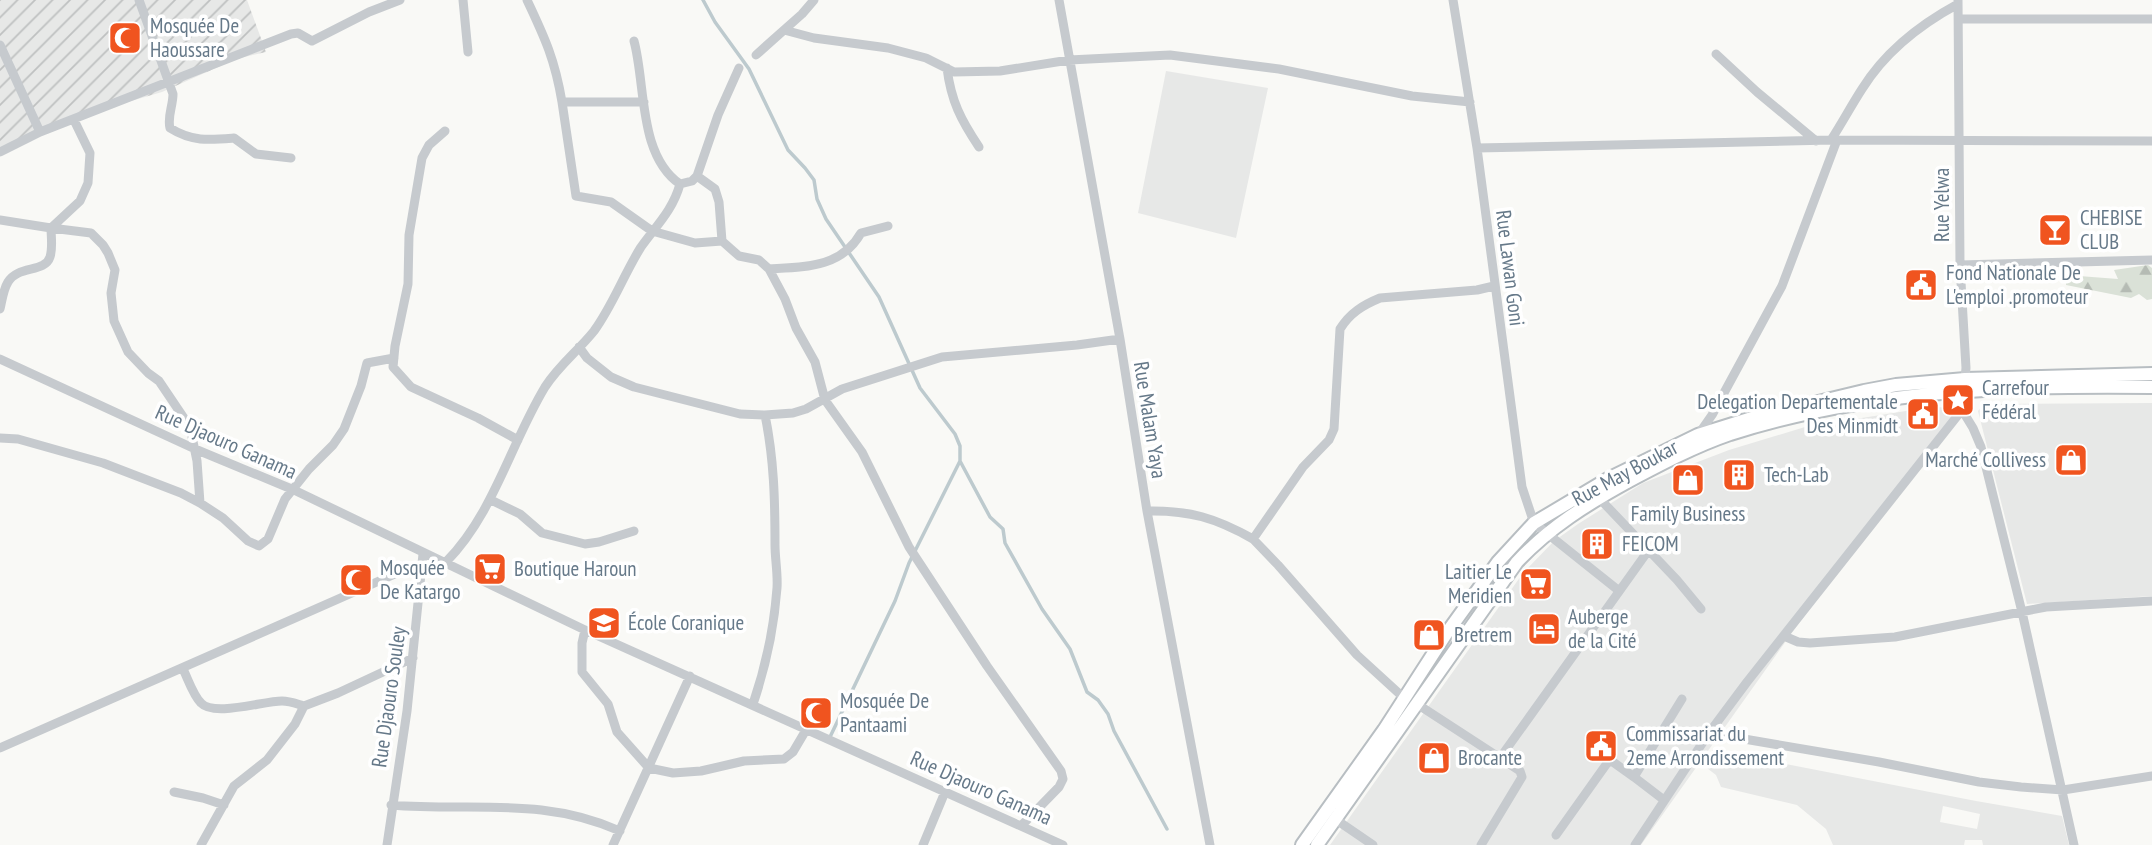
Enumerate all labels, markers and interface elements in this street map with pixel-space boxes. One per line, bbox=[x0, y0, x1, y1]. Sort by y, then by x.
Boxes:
place label: Mosquée De Haoussare bbox=[150, 12, 239, 63]
mosque icon: Mosquée De Haoussare bbox=[106, 19, 144, 57]
street label: Rue Yelwa bbox=[1928, 168, 1955, 242]
place label: CHEBISE CLUB bbox=[2080, 204, 2143, 255]
street label: Rue Lawan Goni bbox=[1490, 208, 1531, 328]
bar icon: CHEBISE CLUB bbox=[2036, 211, 2074, 249]
place label: Fond Nationale De L'emploi .promoteur bbox=[1946, 259, 2089, 310]
public building icon: Fond Nationale De L'emploi .promoteur bbox=[1902, 266, 1940, 304]
street label: Rue Malam Yaya bbox=[1128, 360, 1173, 480]
place label: Carrefour Fédéral bbox=[1982, 374, 2049, 425]
place icon: Carrefour Fédéral bbox=[1939, 381, 1977, 419]
place label: Delegation Departementale Des Minmidt bbox=[1697, 388, 1898, 439]
public building icon: Delegation Departementale Des Minmidt bbox=[1904, 395, 1942, 433]
street label: Rue Djaouro Ganama bbox=[151, 398, 301, 485]
street label: Rue May Boukar bbox=[1567, 433, 1683, 512]
shop icon: Marché Collivess bbox=[2052, 441, 2090, 479]
place label: Marché Collivess bbox=[1925, 446, 2046, 473]
building icon: Tech-Lab bbox=[1720, 456, 1758, 494]
shop icon: Family Business bbox=[1669, 461, 1707, 499]
place label: Tech-Lab bbox=[1764, 461, 1829, 488]
place label: Family Business bbox=[1631, 500, 1745, 527]
building icon: FEICOM bbox=[1578, 525, 1616, 563]
place label: FEICOM bbox=[1622, 530, 1679, 557]
supermarket icon: Boutique Haroun bbox=[471, 550, 509, 588]
place label: Mosquée De Katargo bbox=[380, 554, 461, 605]
place label: Boutique Haroun bbox=[514, 555, 637, 582]
place label: Laitier Le Meridien bbox=[1445, 558, 1512, 609]
mosque icon: Mosquée De Katargo bbox=[337, 561, 375, 599]
supermarket icon: Laitier Le Meridien bbox=[1517, 565, 1555, 603]
place label: Auberge de la Cité bbox=[1568, 603, 1636, 654]
school or university icon: École Coranique bbox=[585, 604, 623, 642]
place label: École Coranique bbox=[628, 609, 744, 636]
hotel icon: Auberge de la Cité bbox=[1525, 610, 1563, 648]
shop icon: Bretrem bbox=[1410, 616, 1448, 654]
place label: Bretrem bbox=[1454, 621, 1512, 648]
street label: Rue Djaouro Souley bbox=[365, 625, 412, 769]
place label: Mosquée De Pantaami bbox=[840, 687, 929, 738]
mosque icon: Mosquée De Pantaami bbox=[797, 694, 835, 732]
place label: Commissariat du 2eme Arrondissement bbox=[1626, 720, 1784, 771]
public building icon: Commissariat du 2eme Arrondissement bbox=[1582, 727, 1620, 765]
shop icon: Brocante bbox=[1415, 739, 1453, 777]
street label: Rue Djaouro Ganama bbox=[906, 744, 1056, 831]
place label: Brocante bbox=[1458, 744, 1522, 771]

